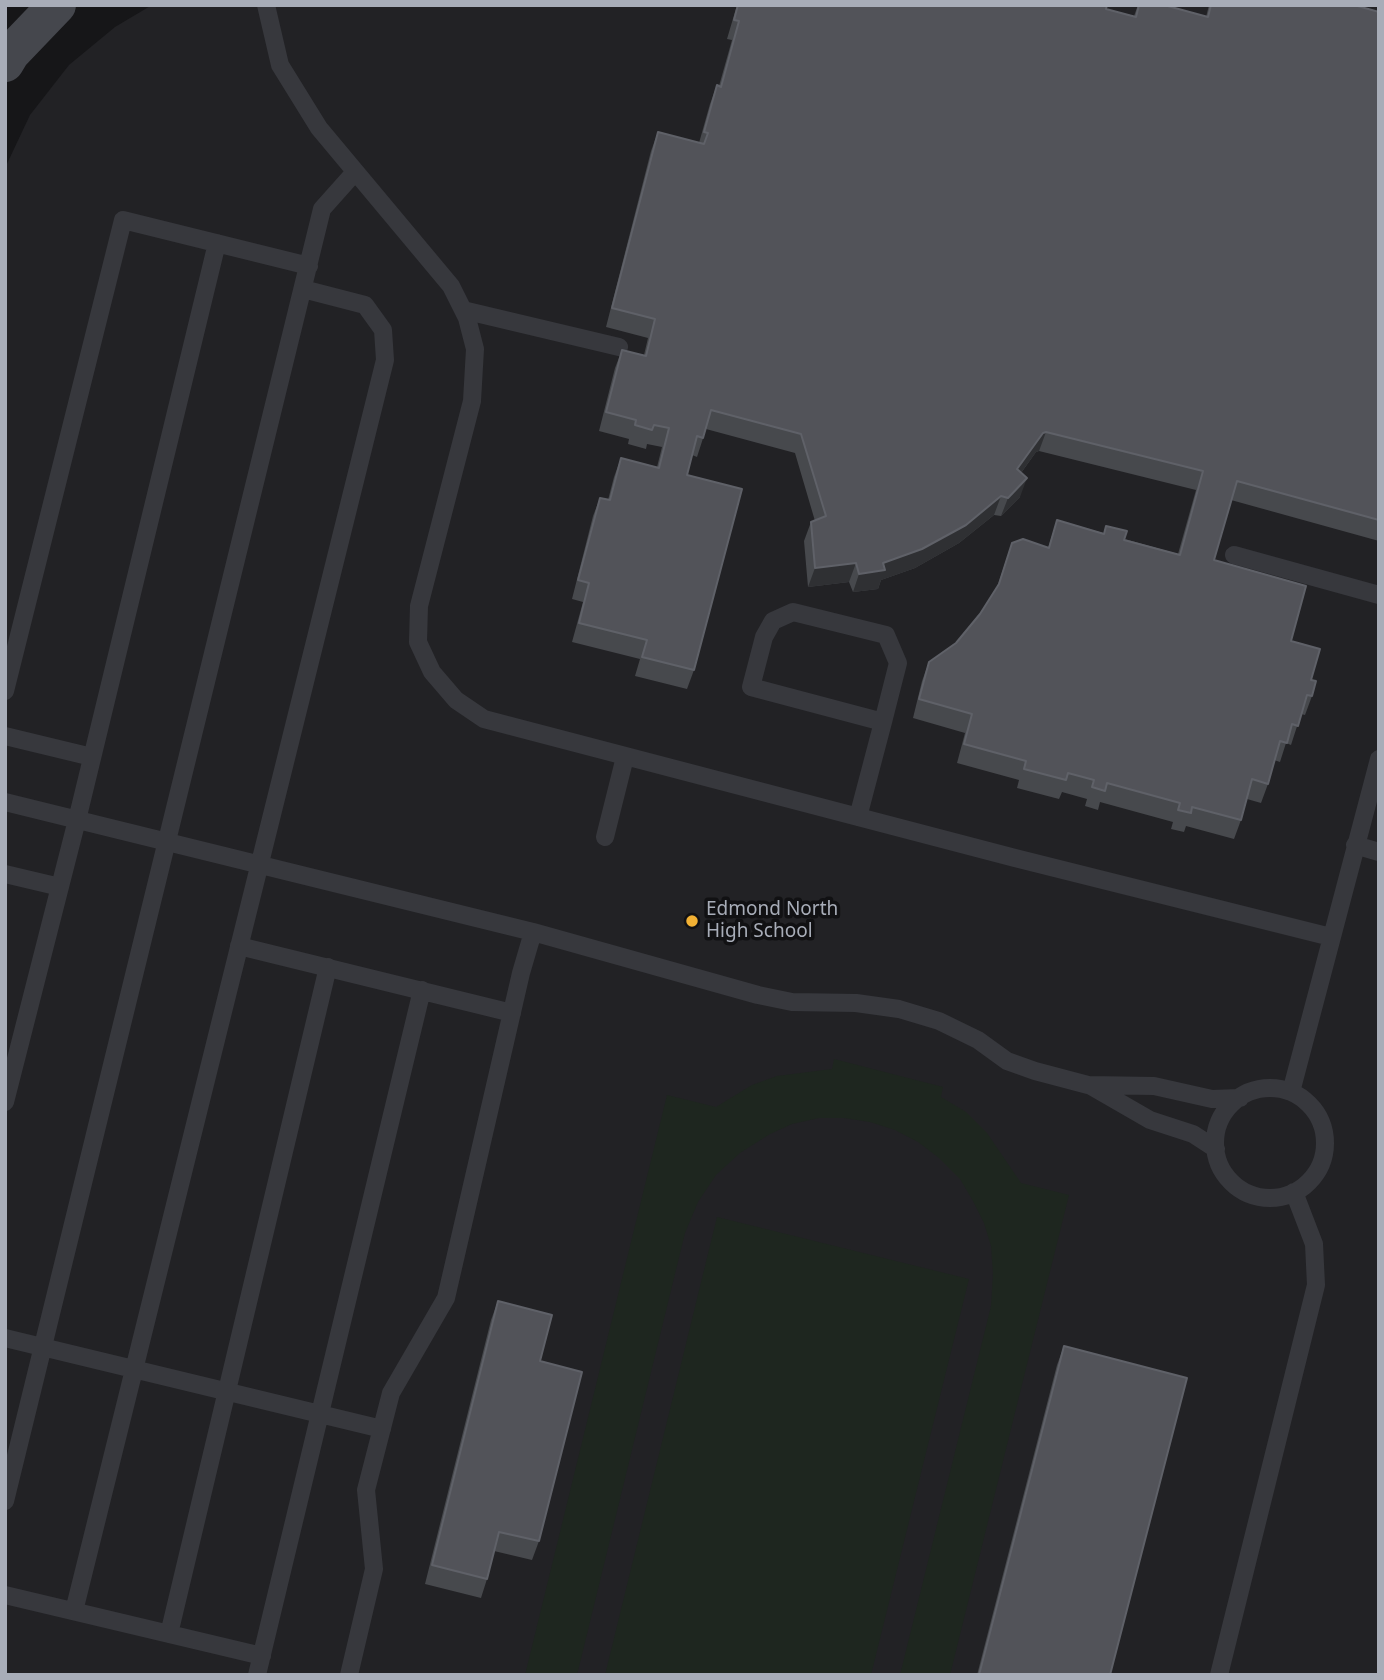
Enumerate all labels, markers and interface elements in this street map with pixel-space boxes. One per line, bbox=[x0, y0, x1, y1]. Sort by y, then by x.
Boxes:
place label: Edmond North High School bbox=[706, 899, 838, 943]
marker: Edmond North High School bbox=[684, 913, 700, 929]

